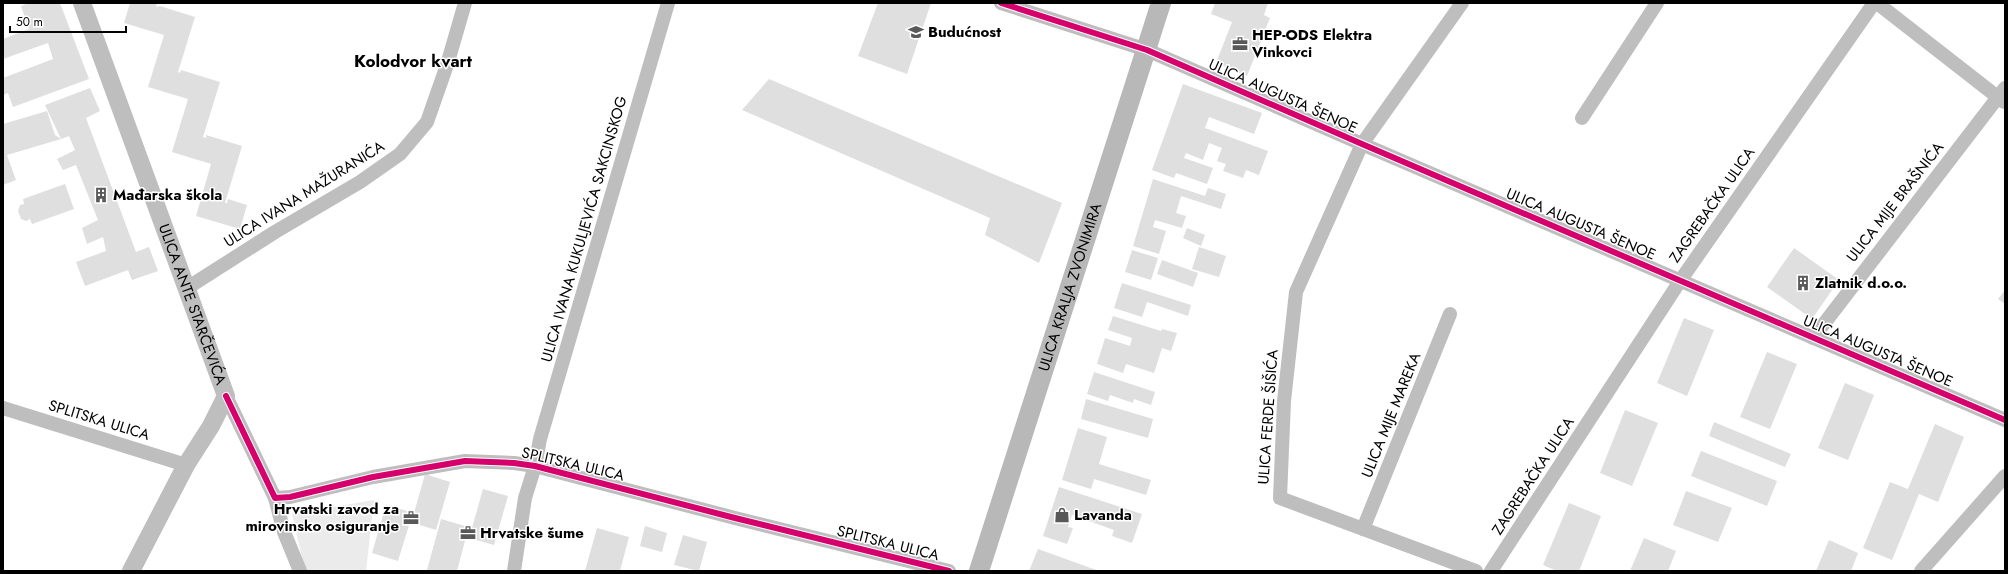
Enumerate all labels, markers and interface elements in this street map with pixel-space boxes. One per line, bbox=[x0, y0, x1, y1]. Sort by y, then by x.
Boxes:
scale bar bbox=[10, 8, 126, 34]
text: 50 m bbox=[16, 13, 43, 31]
place label: Budućnost bbox=[928, 21, 1001, 43]
school or university icon: Budućnost bbox=[907, 23, 925, 41]
place label: HEP-ODS Elektra Vinkovci bbox=[1251, 24, 1372, 63]
office icon: HEP-ODS Elektra Vinkovci bbox=[1231, 35, 1249, 53]
district label: Kolodvor kvart bbox=[354, 49, 473, 73]
street label: ULICA AUGUSTA ŠENOE bbox=[1205, 53, 1361, 139]
street label: ULICA IVANA KUKULJEVIĆA SAKCINSKOG bbox=[535, 93, 633, 365]
street label: ULICA IVANA MAŽURANIĆA bbox=[219, 135, 389, 253]
street label: ULICA MIJE BRAŠNIĆA bbox=[1841, 137, 1949, 267]
street label: ZAGREBAČKA ULICA bbox=[1664, 143, 1760, 267]
street label: ULICA AUGUSTA ŠENOE bbox=[1503, 182, 1659, 266]
place label: Mađarska škola bbox=[113, 184, 222, 206]
building icon: Mađarska škola bbox=[92, 186, 110, 204]
street label: ULICA KRALJA ZVONIMIRA bbox=[1033, 200, 1107, 374]
street label: ULICA ANTE STARČEVIĆA bbox=[153, 221, 232, 388]
place label: Zlatnik d.o.o. bbox=[1815, 272, 1907, 294]
building icon: Zlatnik d.o.o. bbox=[1794, 274, 1812, 292]
street label: ULICA AUGUSTA ŠENOE bbox=[1800, 309, 1956, 393]
street label: ULICA FERDE ŠIŠIĆA bbox=[1252, 349, 1284, 485]
street label: ULICA MIJE MAREKA bbox=[1356, 349, 1426, 481]
street label: SPLITSKA ULICA bbox=[46, 394, 152, 446]
street label: ZAGREBAČKA ULICA bbox=[1487, 413, 1579, 539]
street label: SPLITSKA ULICA bbox=[520, 442, 627, 487]
place label: Hrvatski zavod za mirovinsko osiguranje bbox=[246, 498, 399, 537]
place label: Lavanda bbox=[1074, 504, 1132, 526]
shop icon: Lavanda bbox=[1053, 506, 1071, 524]
office icon: Hrvatski zavod za mirovinsko osiguranje bbox=[402, 509, 420, 527]
street label: SPLITSKA ULICA bbox=[835, 520, 942, 566]
place label: Hrvatske šume bbox=[480, 522, 584, 544]
office icon: Hrvatske šume bbox=[459, 524, 477, 542]

